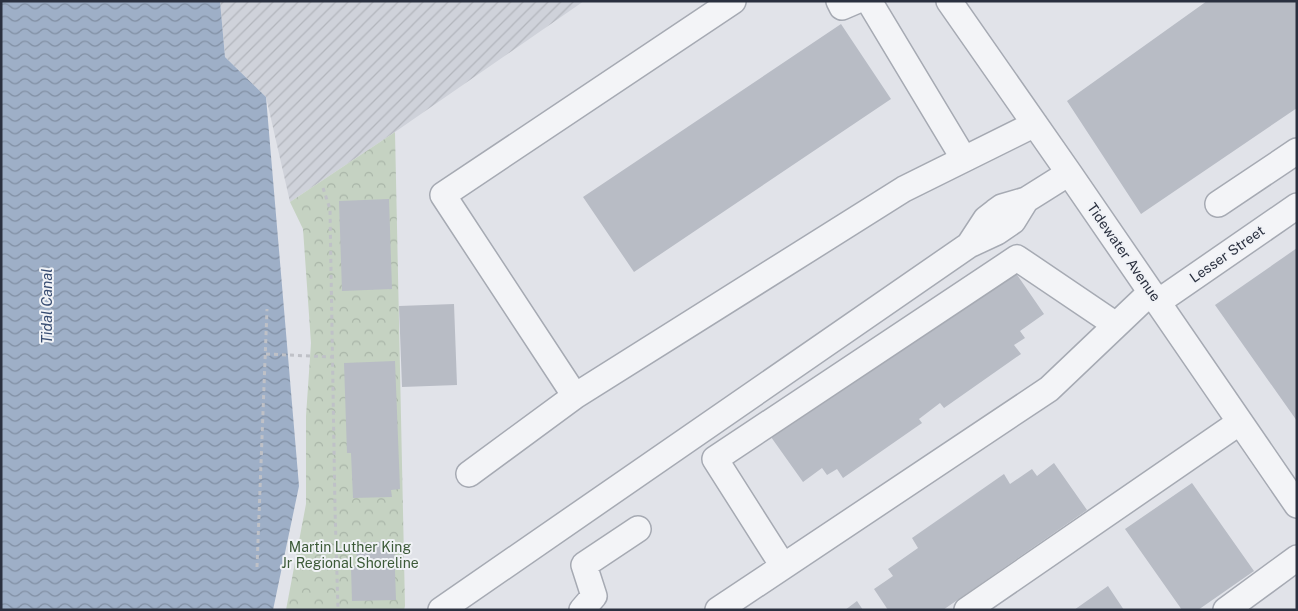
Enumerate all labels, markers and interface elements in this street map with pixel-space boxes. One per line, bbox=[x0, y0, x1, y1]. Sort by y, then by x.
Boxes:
street label: Tidewater Avenue bbox=[1084, 200, 1164, 304]
street label: Lesser Street bbox=[1187, 222, 1267, 286]
water label: Tidal Canal bbox=[38, 268, 55, 344]
park label: Martin Luther King Jr Regional Shoreline bbox=[281, 539, 419, 571]

